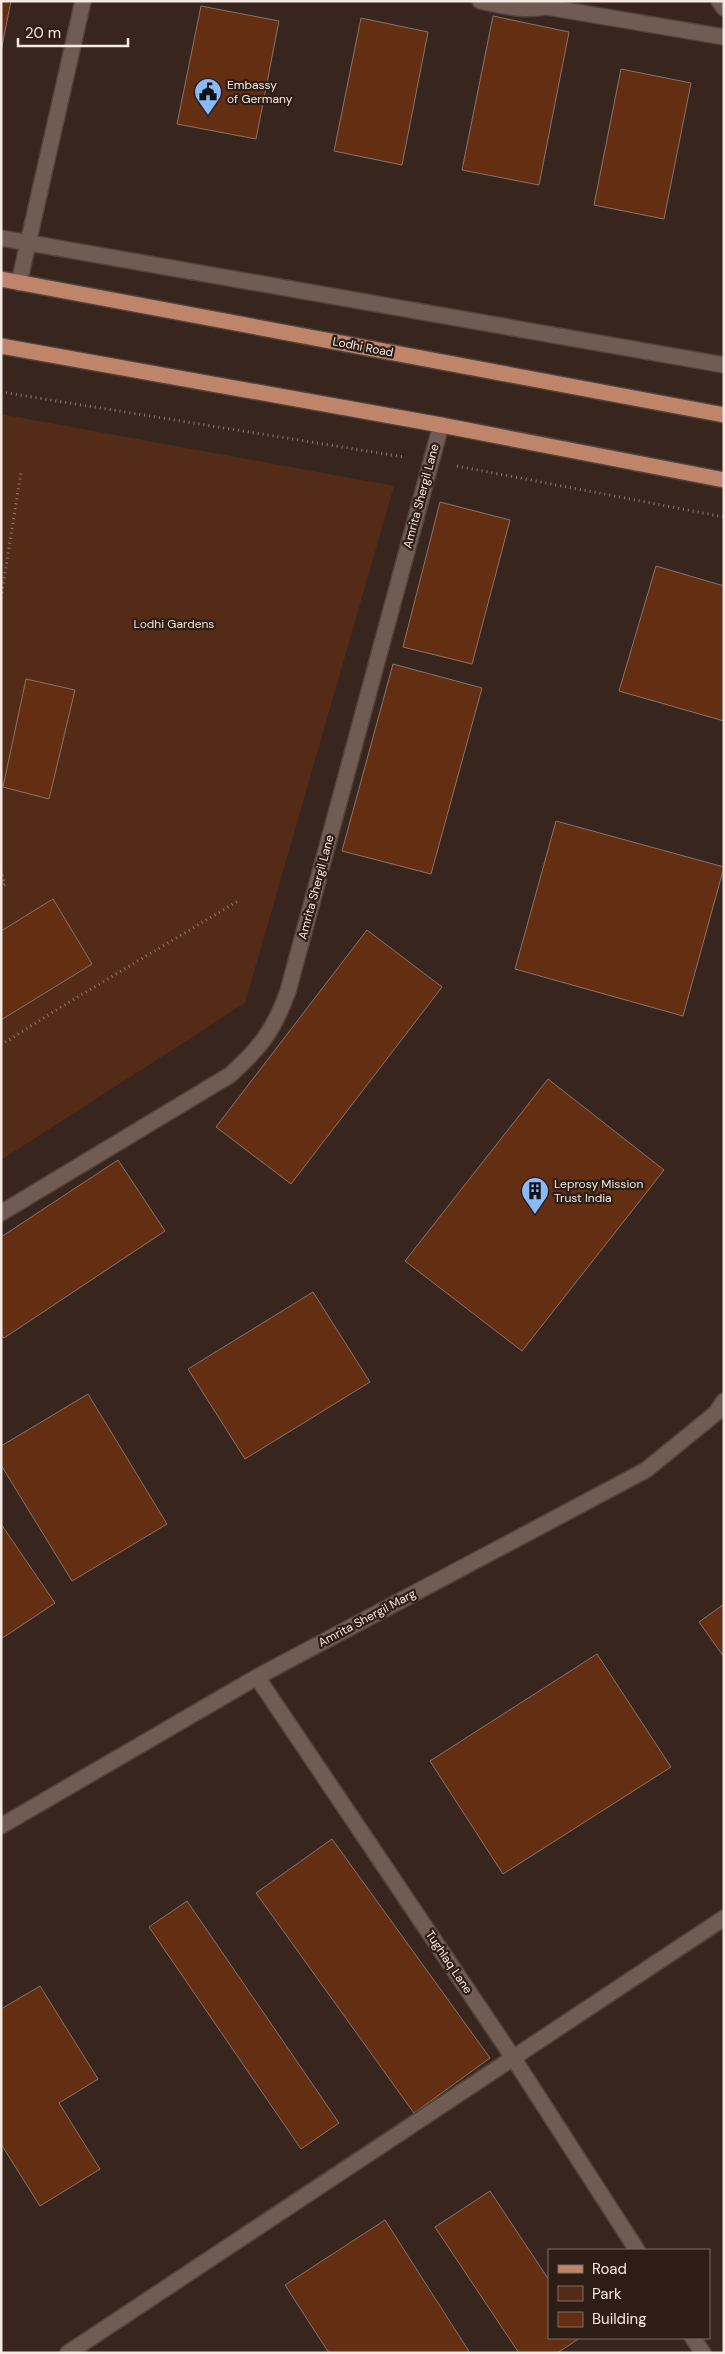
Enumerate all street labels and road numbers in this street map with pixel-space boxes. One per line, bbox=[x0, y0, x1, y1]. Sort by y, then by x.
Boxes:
street label: Lodhi Road bbox=[331, 333, 395, 361]
street label: Amrita Shergil Lane bbox=[399, 442, 443, 550]
street label: Amrita Shergil Lane bbox=[294, 833, 338, 941]
street label: Amrita Shergil Marg bbox=[315, 1585, 419, 1651]
street label: Tughlaq Lane bbox=[422, 1927, 476, 1997]

